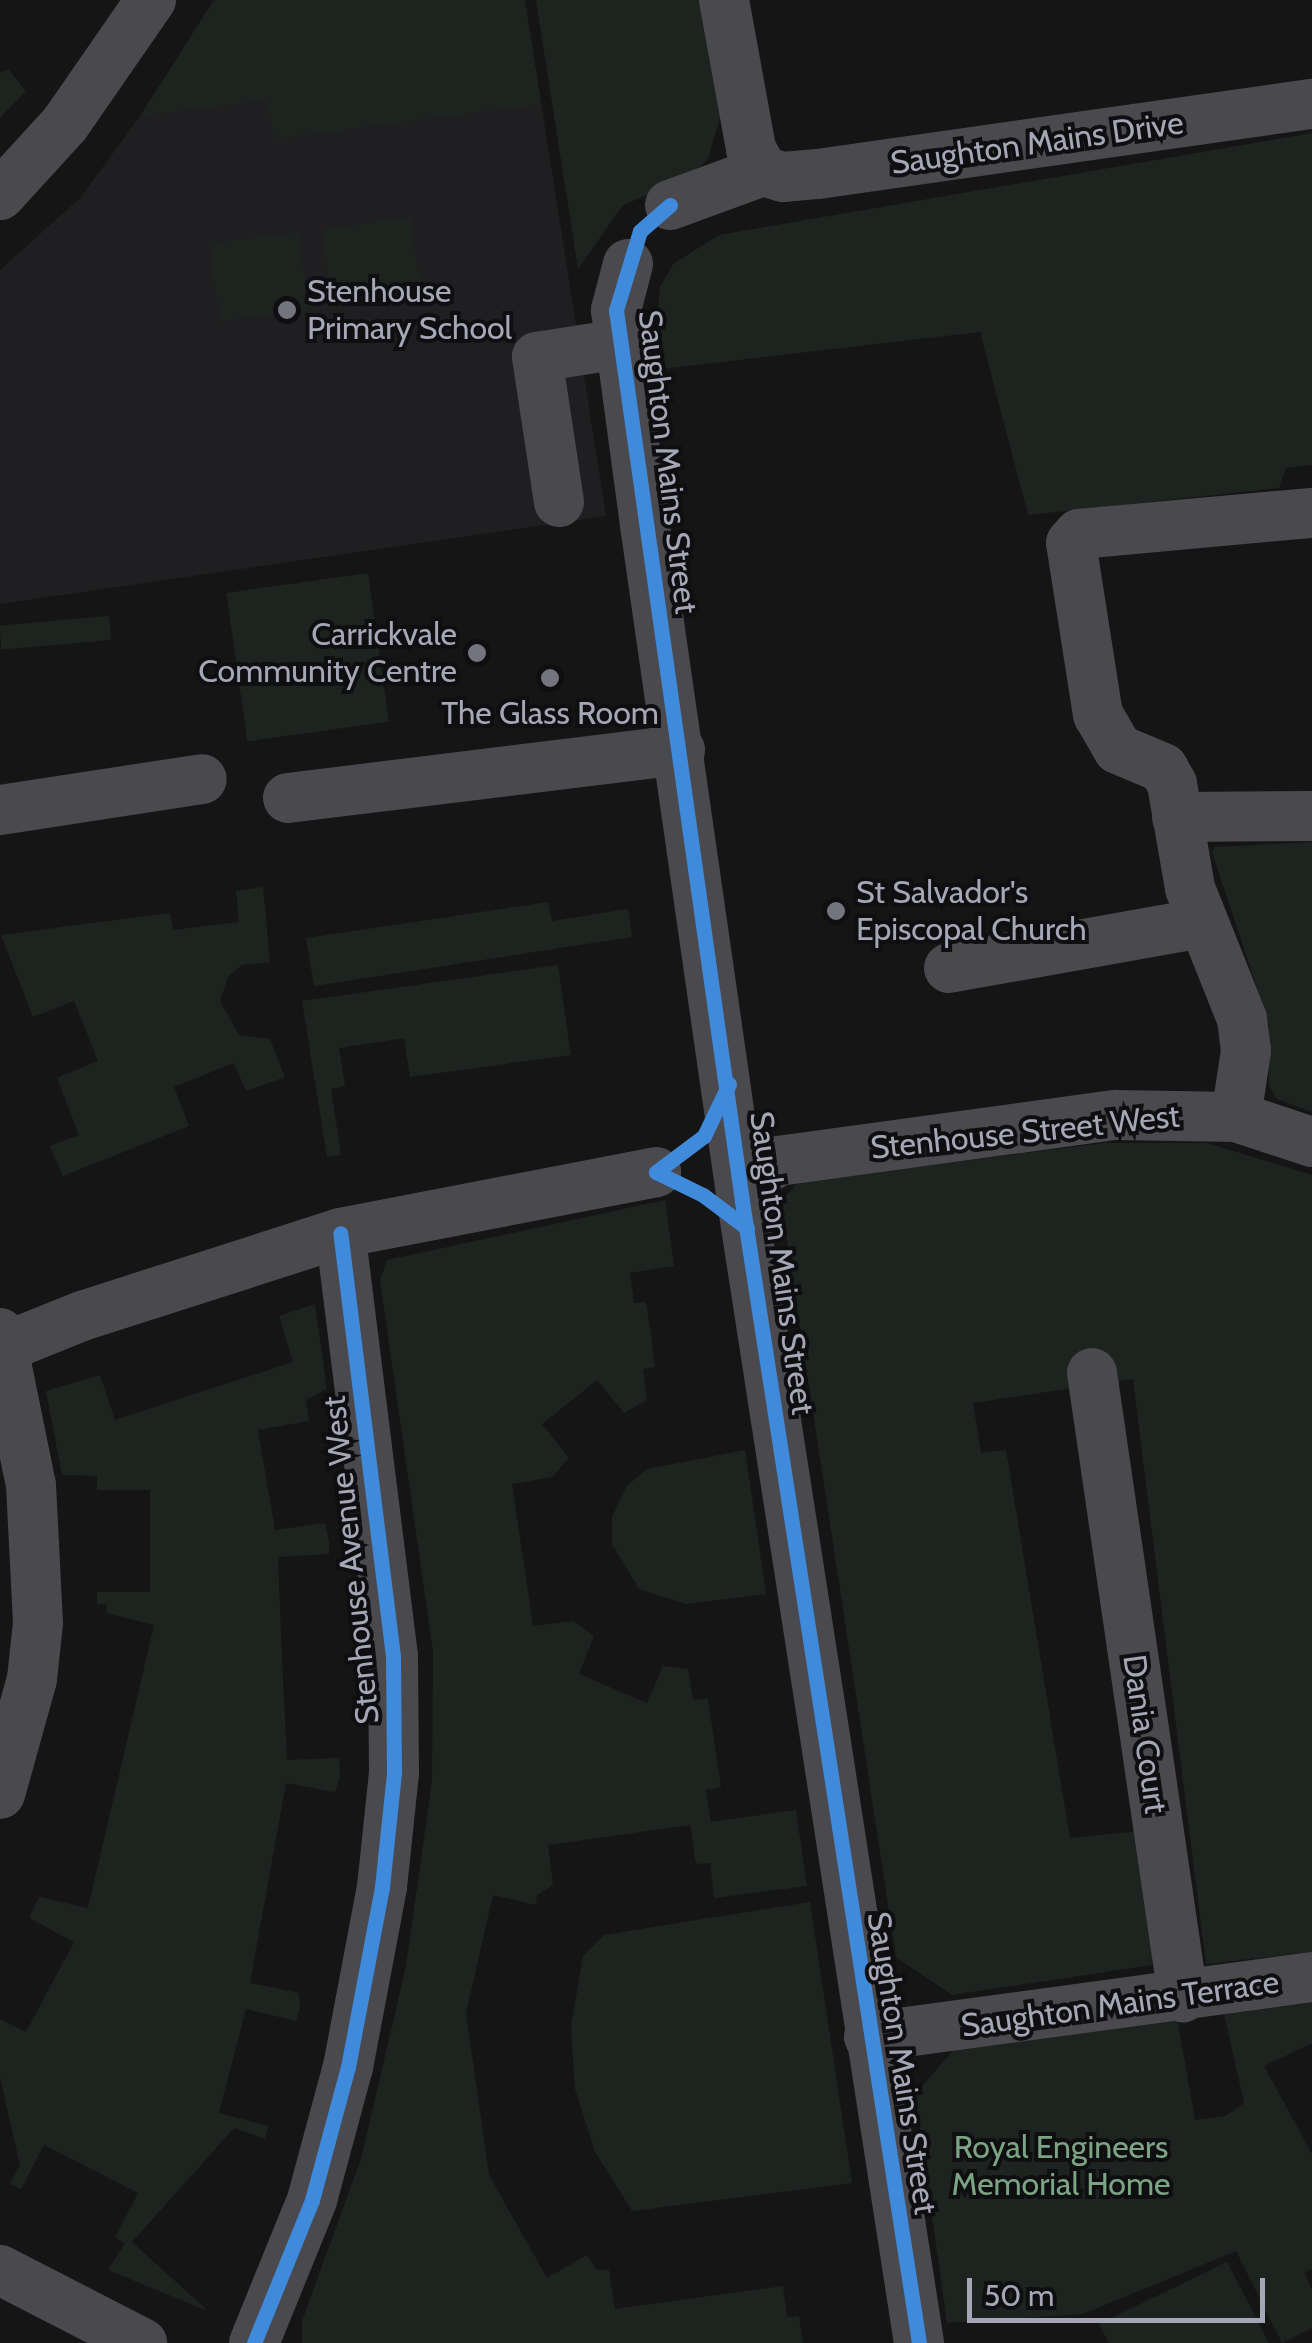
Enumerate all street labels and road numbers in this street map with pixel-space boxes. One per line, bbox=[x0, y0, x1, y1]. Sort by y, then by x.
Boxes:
street label: Saughton Mains Drive bbox=[888, 103, 1186, 183]
street label: Saughton Mains Street bbox=[630, 308, 706, 616]
street label: Stenhouse Street West bbox=[869, 1097, 1181, 1167]
street label: Saughton Mains Street bbox=[742, 1109, 822, 1417]
street label: Stenhouse Avenue West bbox=[315, 1394, 387, 1726]
street label: Dania Court bbox=[1115, 1652, 1175, 1816]
street label: Saughton Mains Street bbox=[859, 1909, 945, 2217]
street label: Saughton Mains Terrace bbox=[959, 1963, 1281, 2045]

